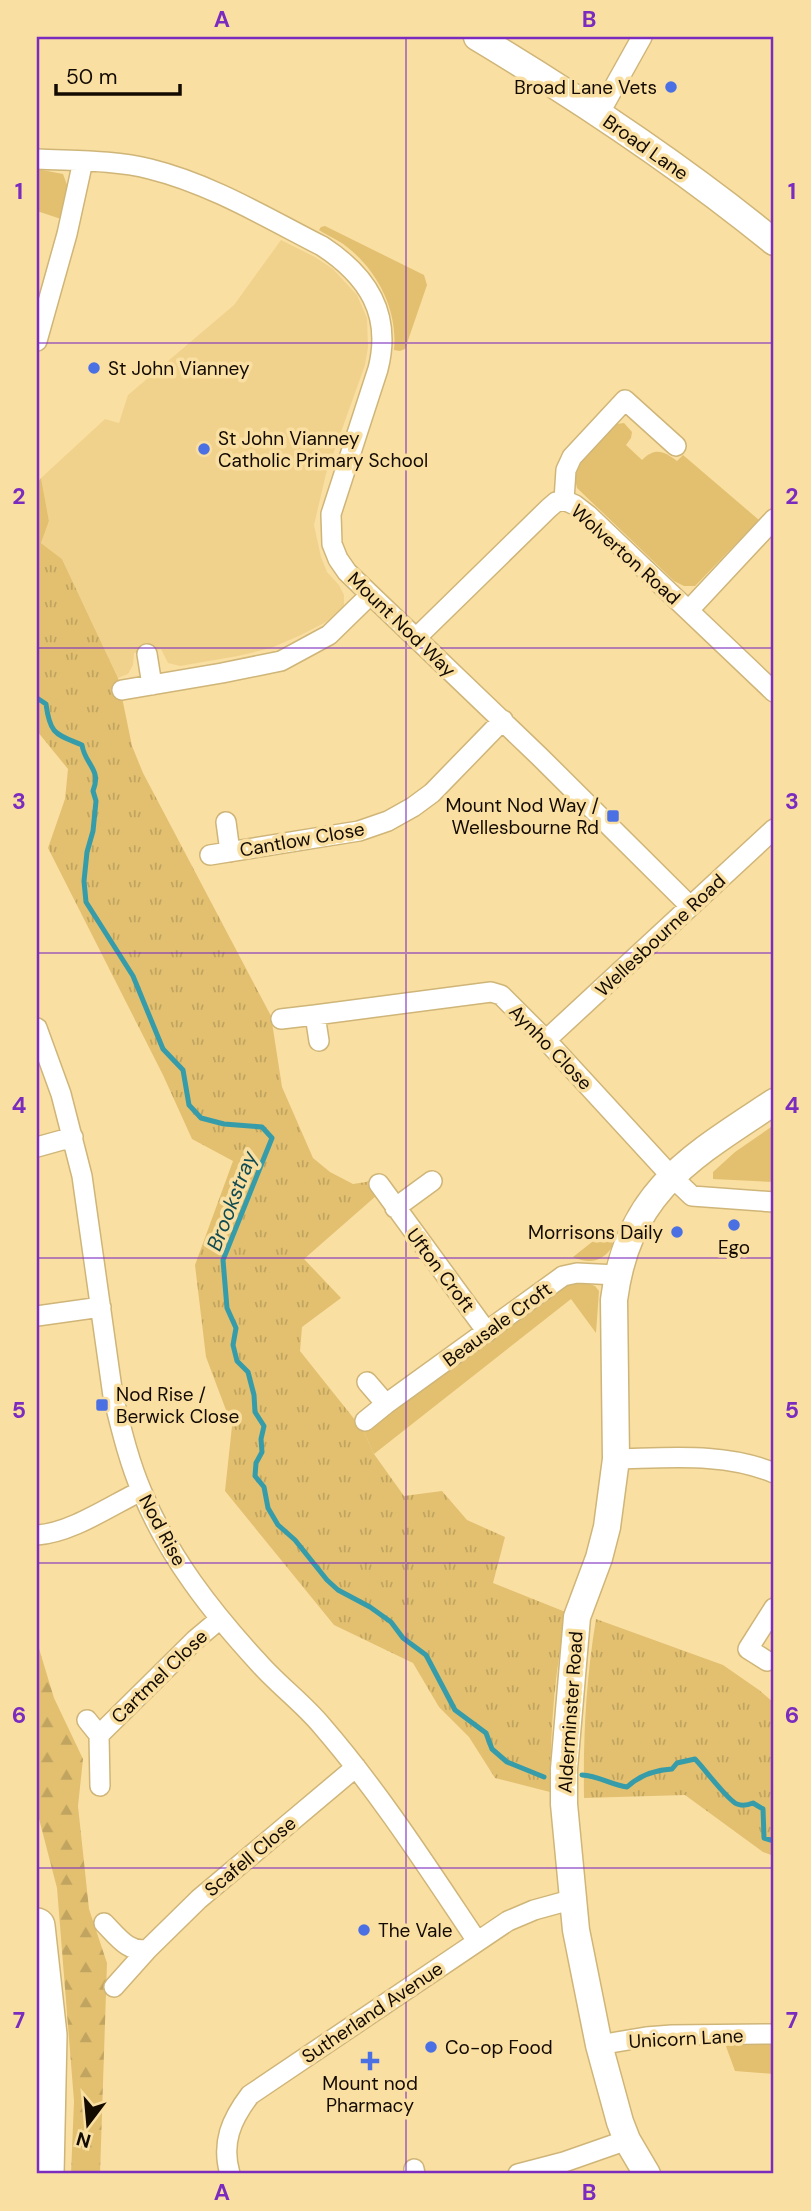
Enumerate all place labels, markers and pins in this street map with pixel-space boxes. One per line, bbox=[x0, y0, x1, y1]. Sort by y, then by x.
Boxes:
place label: Broad Lane Vets bbox=[514, 75, 657, 100]
marker: Broad Lane Vets bbox=[663, 79, 679, 95]
place label: St John Vianney bbox=[108, 356, 250, 381]
marker: St John Vianney bbox=[86, 360, 102, 376]
place label: St John Vianney Catholic Primary School bbox=[218, 426, 428, 473]
marker: St John Vianney Catholic Primary School bbox=[196, 441, 212, 457]
place label: Mount Nod Way / Wellesbourne Rd bbox=[446, 793, 599, 840]
marker: Mount Nod Way / Wellesbourne Rd bbox=[605, 808, 621, 824]
marker: Ego bbox=[726, 1217, 742, 1233]
place label: Morrisons Daily bbox=[528, 1220, 663, 1245]
marker: Morrisons Daily bbox=[669, 1224, 685, 1240]
place label: Ego bbox=[718, 1235, 750, 1260]
place label: Nod Rise / Berwick Close bbox=[116, 1382, 239, 1429]
marker: Nod Rise / Berwick Close bbox=[94, 1397, 110, 1413]
place label: The Vale bbox=[378, 1918, 452, 1943]
marker: The Vale bbox=[356, 1922, 372, 1938]
place label: Co-op Food bbox=[445, 2035, 553, 2060]
marker: Co-op Food bbox=[423, 2039, 439, 2055]
marker: Mount nod Pharmacy bbox=[362, 2053, 378, 2069]
place label: Mount nod Pharmacy bbox=[322, 2071, 418, 2118]

